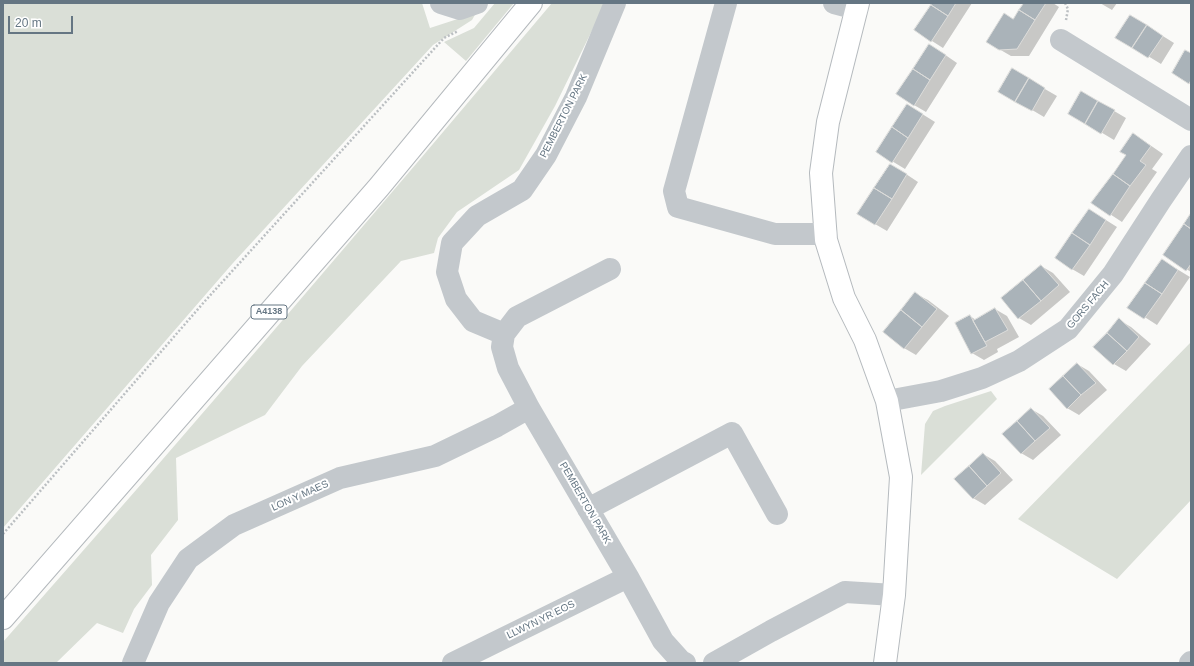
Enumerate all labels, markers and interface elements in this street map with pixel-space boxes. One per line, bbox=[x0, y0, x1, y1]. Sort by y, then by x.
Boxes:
scale bar bbox=[10, 8, 75, 34]
text: 20 m bbox=[15, 16, 42, 30]
street label: PEMBERTON PARK bbox=[538, 72, 590, 160]
street label: GORS FACH bbox=[1064, 279, 1112, 331]
road number: A4138 bbox=[251, 305, 287, 319]
street label: PEMBERTON PARK bbox=[557, 460, 613, 546]
street label: LON Y MAES bbox=[270, 478, 330, 514]
street label: LLWYN YR EOS bbox=[505, 598, 577, 642]

